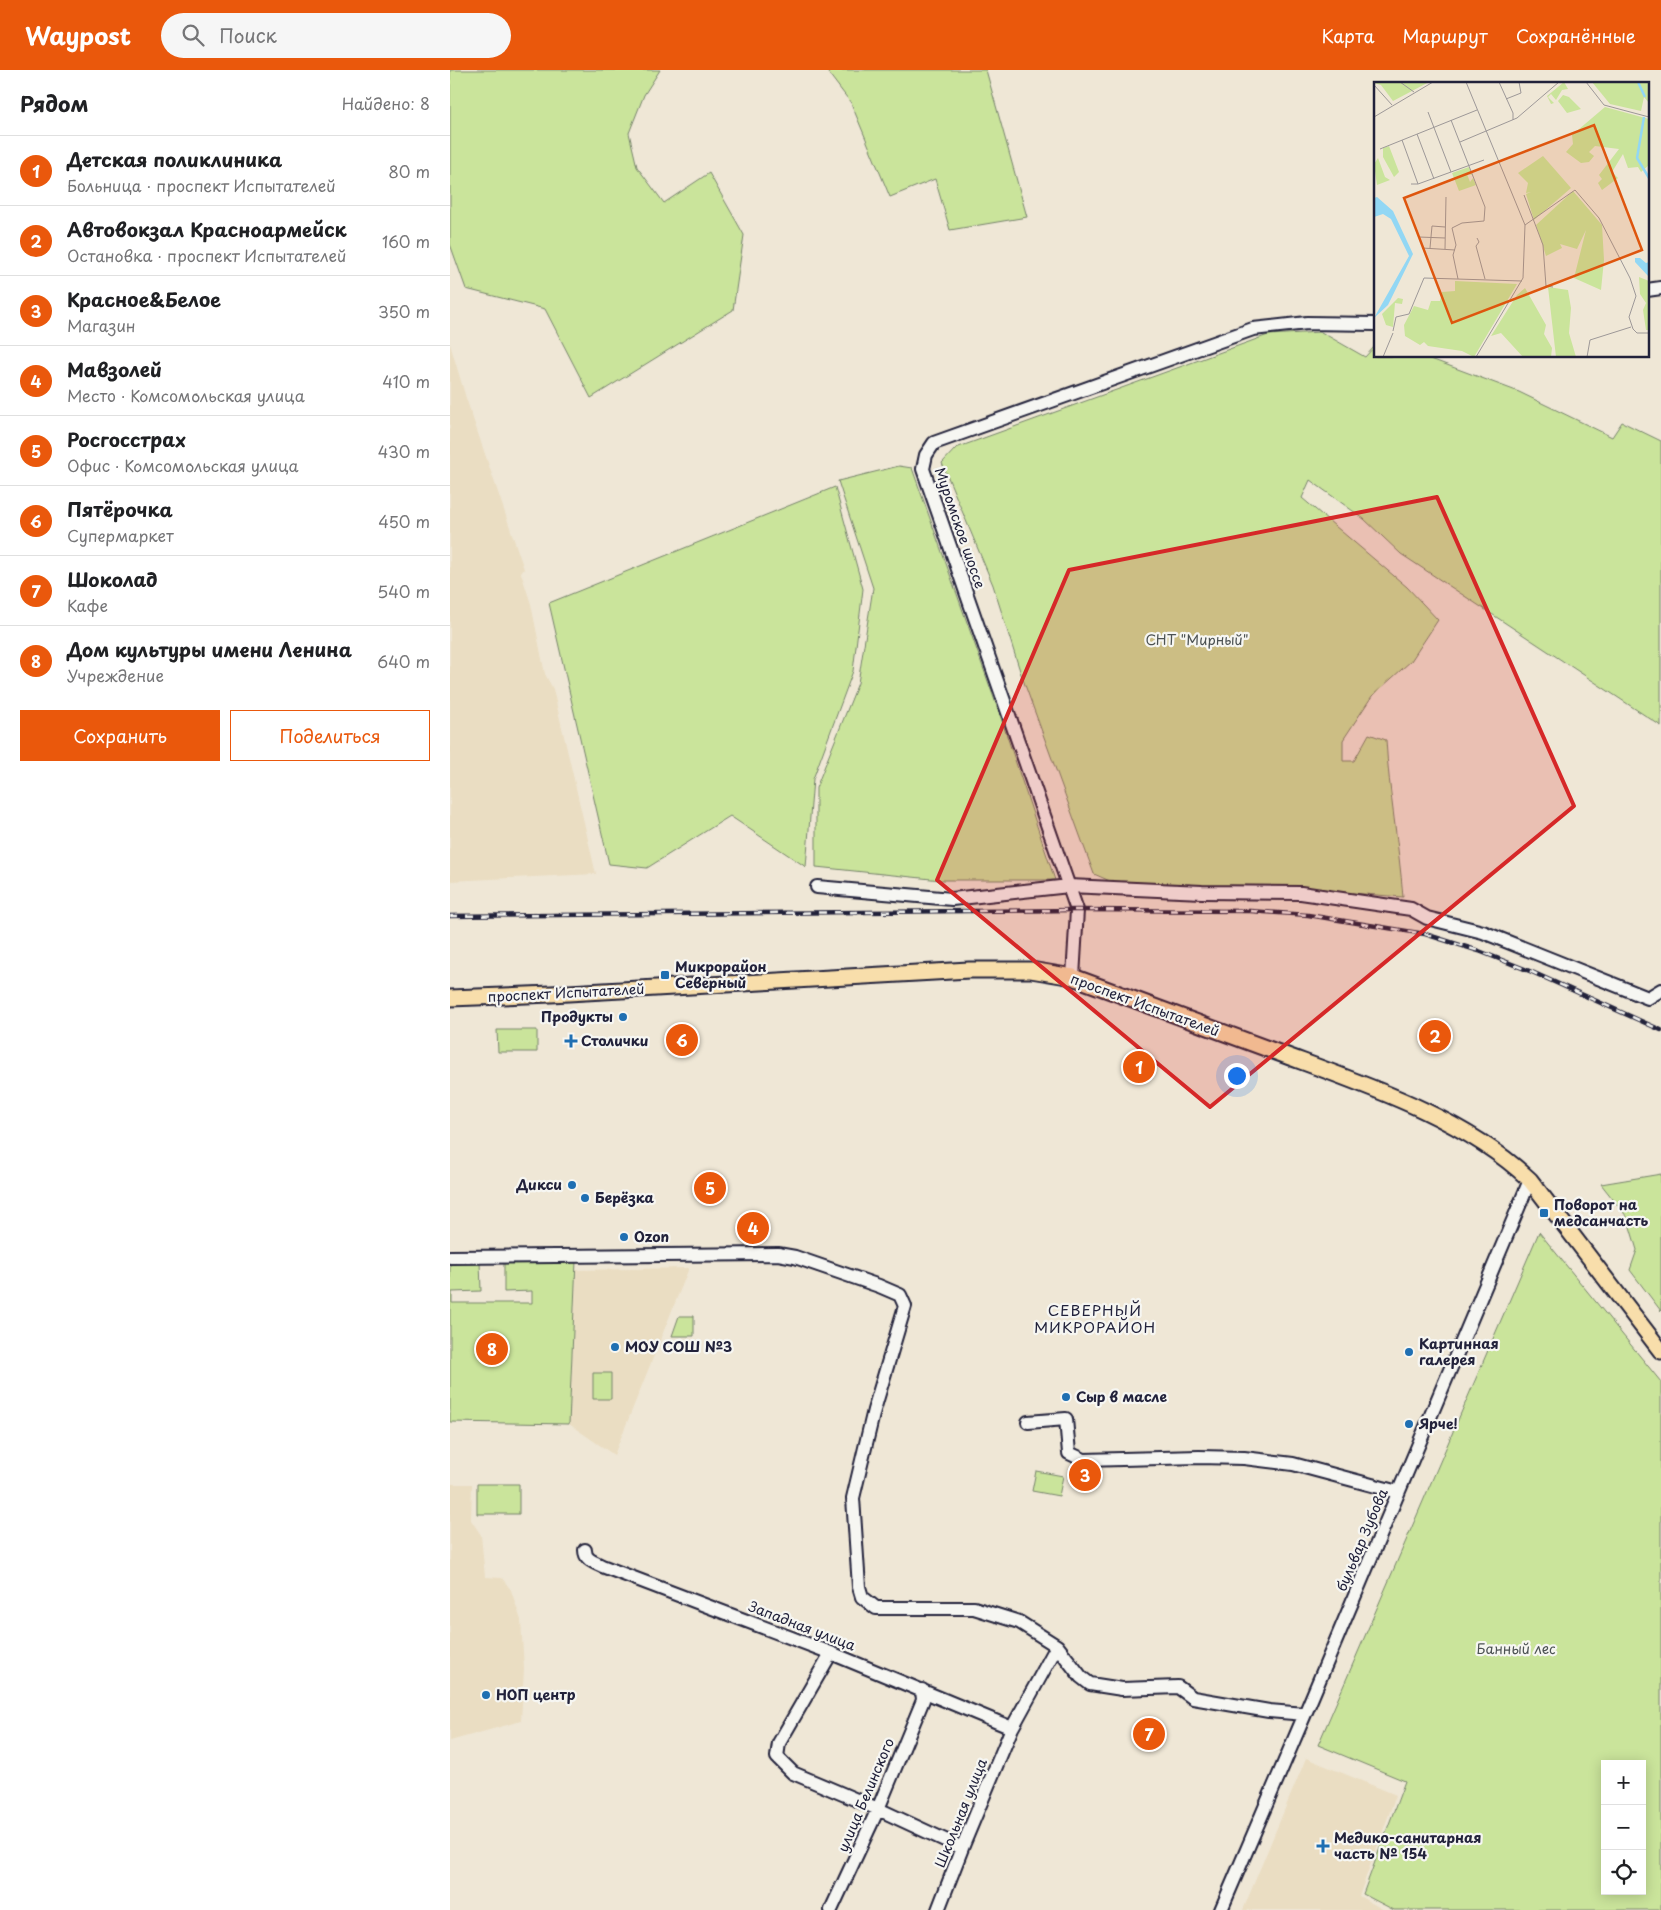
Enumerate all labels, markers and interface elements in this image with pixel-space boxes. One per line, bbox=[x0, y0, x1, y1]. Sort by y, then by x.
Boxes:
search box bbox=[161, 13, 511, 58]
text: Waypost bbox=[25, 17, 131, 53]
icon: search bbox=[179, 21, 207, 49]
text: Поиск bbox=[219, 21, 277, 49]
text: Карта bbox=[1322, 22, 1374, 49]
text: Маршрут bbox=[1402, 22, 1488, 49]
text: Сохранённые bbox=[1516, 22, 1636, 49]
inset map bbox=[1374, 82, 1648, 358]
text: Рядом bbox=[20, 87, 88, 119]
text: Найдено: 8 bbox=[342, 91, 430, 115]
text: Детская поликлиника bbox=[67, 145, 282, 173]
text: 1 bbox=[32, 159, 40, 183]
text: 80 m bbox=[388, 159, 430, 183]
text: Больница · проспект Испытателей bbox=[67, 173, 336, 197]
text: Автовокзал Красноармейск bbox=[67, 215, 347, 243]
text: 2 bbox=[30, 229, 42, 253]
text: 160 m bbox=[382, 229, 430, 253]
text: Остановка · проспект Испытателей bbox=[67, 243, 346, 267]
text: Красное&Белое bbox=[67, 285, 221, 313]
text: 3 bbox=[31, 299, 41, 323]
text: 350 m bbox=[378, 299, 430, 323]
text: Магазин bbox=[67, 313, 136, 337]
text: Мавзолей bbox=[67, 355, 162, 383]
text: 4 bbox=[31, 369, 41, 393]
text: 410 m bbox=[382, 369, 430, 393]
text: Место · Комсомольская улица bbox=[67, 383, 305, 407]
text: Росгосстрах bbox=[67, 425, 186, 453]
text: 5 bbox=[31, 439, 41, 463]
text: 430 m bbox=[378, 439, 430, 463]
text: Офис · Комсомольская улица bbox=[67, 453, 299, 477]
street label: Муромское шоссе bbox=[930, 464, 991, 591]
text: Пятёрочка bbox=[67, 495, 173, 523]
text: 6 bbox=[30, 509, 42, 533]
text: 450 m bbox=[378, 509, 430, 533]
text: Супермаркет bbox=[67, 523, 174, 547]
text: Шоколад bbox=[67, 565, 157, 593]
text: 7 bbox=[31, 579, 41, 603]
text: 540 m bbox=[377, 579, 430, 603]
text: Кафе bbox=[67, 593, 108, 617]
park label: СНТ "Мирный" bbox=[1145, 629, 1249, 650]
text: Дом культуры имени Ленина bbox=[67, 635, 352, 663]
text: 8 bbox=[31, 649, 41, 673]
text: 640 m bbox=[377, 649, 430, 673]
text: Учреждение bbox=[67, 663, 164, 687]
button: Сохранить bbox=[20, 710, 220, 761]
button: Поделиться bbox=[230, 710, 430, 761]
place label: Микрорайон Северный bbox=[675, 956, 767, 993]
street label: проспект Испытателей bbox=[1068, 968, 1222, 1041]
marker: Микрорайон Северный bbox=[659, 969, 671, 981]
street label: проспект Испытателей bbox=[487, 978, 645, 1007]
place label: Продукты bbox=[541, 1006, 613, 1027]
marker: Продукты bbox=[617, 1011, 629, 1023]
pin: 2 bbox=[1419, 1017, 1451, 1055]
pin: 6 bbox=[666, 1021, 698, 1059]
place label: Столички bbox=[581, 1030, 649, 1051]
marker: Столички bbox=[565, 1035, 577, 1047]
pin: 1 bbox=[1123, 1048, 1155, 1086]
your location bbox=[1224, 1063, 1250, 1089]
pin: 5 bbox=[694, 1169, 726, 1207]
place label: Дикси bbox=[516, 1174, 562, 1195]
marker: Дикси bbox=[566, 1179, 578, 1191]
place label: Берёзка bbox=[595, 1187, 655, 1208]
marker: Берёзка bbox=[579, 1192, 591, 1204]
place label: Поворот на медсанчасть bbox=[1554, 1194, 1649, 1231]
marker: Поворот на медсанчасть bbox=[1538, 1207, 1550, 1219]
pin: 4 bbox=[737, 1209, 769, 1247]
place label: Ozon bbox=[634, 1226, 669, 1247]
marker: Ozon bbox=[618, 1231, 630, 1243]
district label: СЕВЕРНЫЙ МИКРОРАЙОН bbox=[1034, 1298, 1156, 1338]
pin: 8 bbox=[476, 1330, 508, 1368]
place label: Картинная галерея bbox=[1419, 1333, 1499, 1370]
place label: МОУ СОШ №3 bbox=[625, 1336, 732, 1357]
marker: МОУ СОШ №3 bbox=[609, 1341, 621, 1353]
marker: Картинная галерея bbox=[1403, 1346, 1415, 1358]
place label: Сыр в масле bbox=[1076, 1386, 1167, 1407]
marker: Сыр в масле bbox=[1060, 1391, 1072, 1403]
place label: Ярче! bbox=[1418, 1413, 1458, 1434]
marker: Ярче! bbox=[1403, 1418, 1415, 1430]
pin: 3 bbox=[1069, 1456, 1101, 1494]
street label: бульвар Зубова bbox=[1330, 1485, 1393, 1594]
street label: Западная улица bbox=[746, 1596, 859, 1656]
park label: Банный лес bbox=[1476, 1638, 1556, 1659]
place label: НОП центр bbox=[496, 1684, 576, 1705]
marker: НОП центр bbox=[480, 1689, 492, 1701]
pin: 7 bbox=[1133, 1715, 1165, 1753]
street label: улица Белинского bbox=[832, 1734, 899, 1855]
street label: Школьная улица bbox=[929, 1755, 992, 1871]
map controls bbox=[1601, 1760, 1646, 1895]
button: + bbox=[1601, 1760, 1646, 1805]
button: − bbox=[1601, 1805, 1646, 1850]
place label: Медико-санитарная часть № 154 bbox=[1334, 1827, 1482, 1864]
marker: Медико-санитарная часть № 154 bbox=[1316, 1839, 1330, 1853]
button: locate bbox=[1601, 1850, 1646, 1895]

